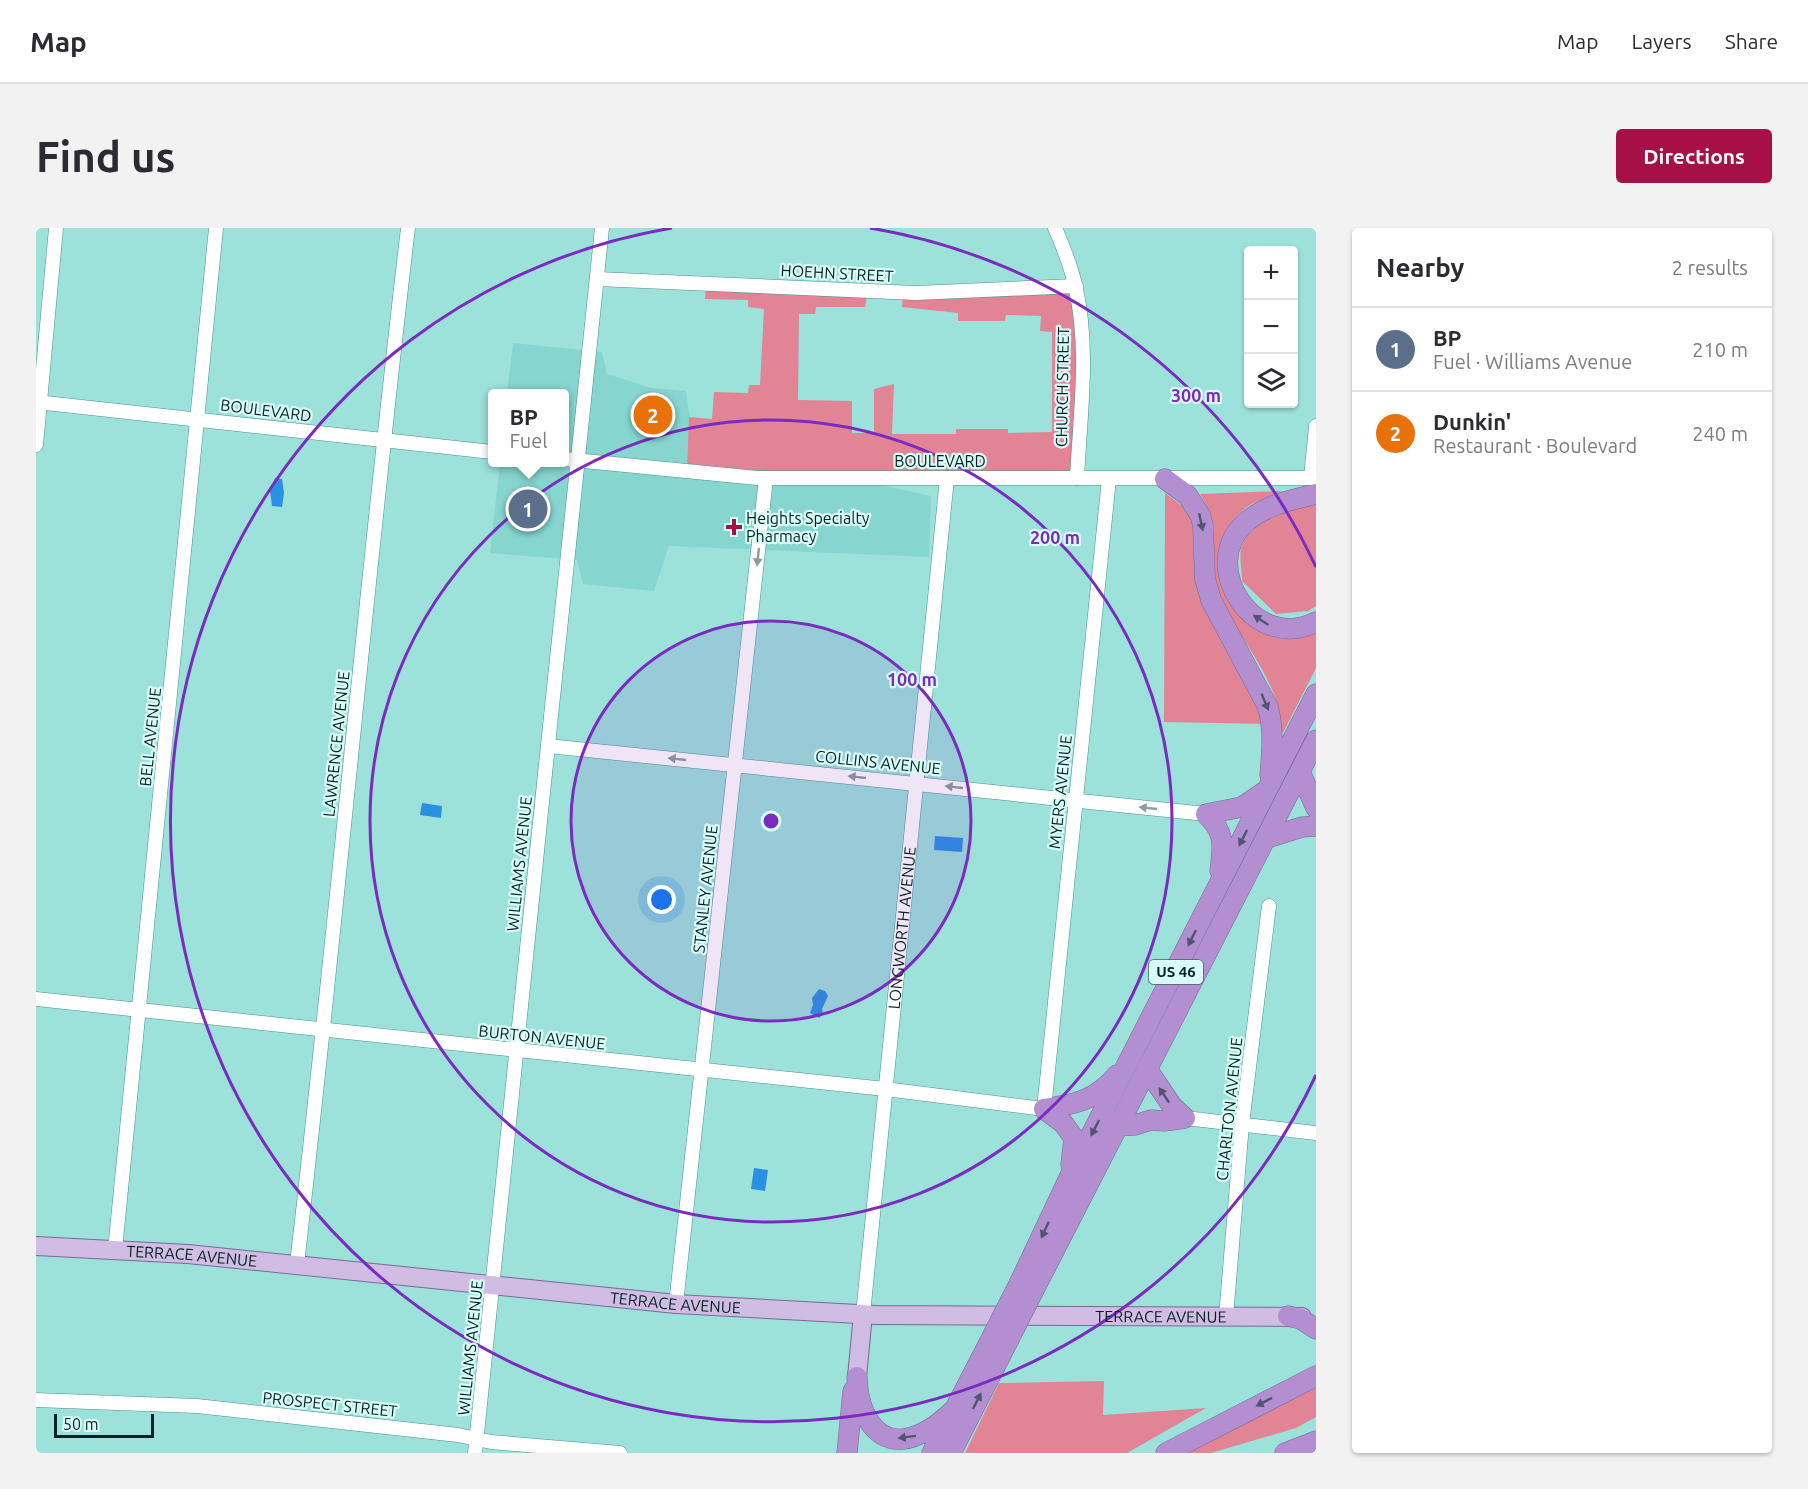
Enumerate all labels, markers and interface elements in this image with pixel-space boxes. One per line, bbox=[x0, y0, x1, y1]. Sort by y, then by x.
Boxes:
text: Map bbox=[30, 26, 87, 57]
text: Map bbox=[1557, 29, 1598, 53]
text: Layers bbox=[1631, 29, 1692, 53]
text: Share bbox=[1725, 29, 1778, 53]
button: Directions bbox=[1616, 129, 1772, 183]
text: Find us bbox=[36, 133, 175, 180]
map controls bbox=[1244, 246, 1298, 408]
button: + bbox=[1244, 246, 1298, 300]
text: Nearby bbox=[1376, 253, 1464, 282]
text: 2 results bbox=[1672, 256, 1748, 279]
street label: HOEHN STREET bbox=[780, 261, 894, 285]
button: − bbox=[1244, 300, 1298, 354]
text: BP bbox=[1433, 325, 1462, 350]
street label: CHURCH STREET bbox=[1052, 327, 1072, 447]
text: 1 bbox=[1390, 338, 1401, 361]
text: 210 m bbox=[1692, 338, 1748, 361]
text: Fuel · Williams Avenue bbox=[1433, 350, 1632, 373]
button: layers bbox=[1244, 354, 1298, 408]
text: 300 m bbox=[1171, 385, 1221, 405]
popup bbox=[488, 389, 569, 467]
pin: 2 bbox=[634, 392, 672, 438]
street label: BOULEVARD bbox=[219, 395, 313, 425]
text: BP bbox=[510, 404, 538, 429]
text: Dunkin' bbox=[1433, 409, 1511, 434]
text: 2 bbox=[1390, 422, 1401, 445]
text: 240 m bbox=[1692, 422, 1748, 445]
text: Fuel bbox=[510, 429, 547, 452]
text: Restaurant · Boulevard bbox=[1433, 434, 1637, 457]
street label: BOULEVARD bbox=[894, 452, 986, 470]
pin: 1 bbox=[508, 486, 548, 532]
place label: Heights Specialty Pharmacy bbox=[746, 509, 870, 545]
one-way arrow bbox=[1196, 513, 1206, 531]
marker: Heights Specialty Pharmacy bbox=[727, 520, 741, 534]
text: 200 m bbox=[1030, 527, 1080, 547]
one-way arrow bbox=[753, 548, 762, 567]
one-way arrow bbox=[1253, 615, 1269, 626]
text: 100 m bbox=[887, 669, 937, 689]
street label: LAWRENCE AVENUE bbox=[319, 670, 353, 818]
street label: BELL AVENUE bbox=[136, 687, 164, 787]
one-way arrow bbox=[1261, 693, 1270, 711]
street label: MYERS AVENUE bbox=[1045, 734, 1075, 850]
street label: COLLINS AVENUE bbox=[814, 746, 942, 778]
one-way arrow bbox=[668, 754, 687, 764]
one-way arrow bbox=[848, 772, 867, 782]
one-way arrow bbox=[944, 782, 963, 792]
street label: WILLIAMS AVENUE bbox=[503, 796, 535, 932]
one-way arrow bbox=[1138, 803, 1157, 812]
centre of rings bbox=[761, 811, 781, 831]
street label: STANLEY AVENUE bbox=[689, 824, 721, 954]
one-way arrow bbox=[1238, 829, 1247, 846]
street label: LONGWORTH AVENUE bbox=[885, 846, 919, 1010]
your location bbox=[647, 885, 676, 914]
one-way arrow bbox=[1188, 929, 1197, 946]
road number: US 46 bbox=[1149, 960, 1203, 984]
street label: BURTON AVENUE bbox=[478, 1021, 606, 1053]
street label: CHARLTON AVENUE bbox=[1213, 1036, 1245, 1182]
one-way arrow bbox=[1159, 1087, 1170, 1103]
one-way arrow bbox=[1090, 1120, 1100, 1137]
one-way arrow bbox=[1040, 1221, 1049, 1238]
street label: TERRACE AVENUE bbox=[126, 1242, 258, 1270]
street label: WILLIAMS AVENUE bbox=[454, 1280, 486, 1416]
street label: TERRACE AVENUE bbox=[609, 1288, 741, 1317]
street label: TERRACE AVENUE bbox=[1095, 1307, 1227, 1326]
street label: PROSPECT STREET bbox=[262, 1388, 398, 1420]
one-way arrow bbox=[972, 1392, 982, 1410]
one-way arrow bbox=[1255, 1397, 1273, 1407]
scale bar bbox=[54, 1411, 154, 1438]
text: 50 m bbox=[63, 1415, 99, 1433]
one-way arrow bbox=[897, 1432, 916, 1442]

